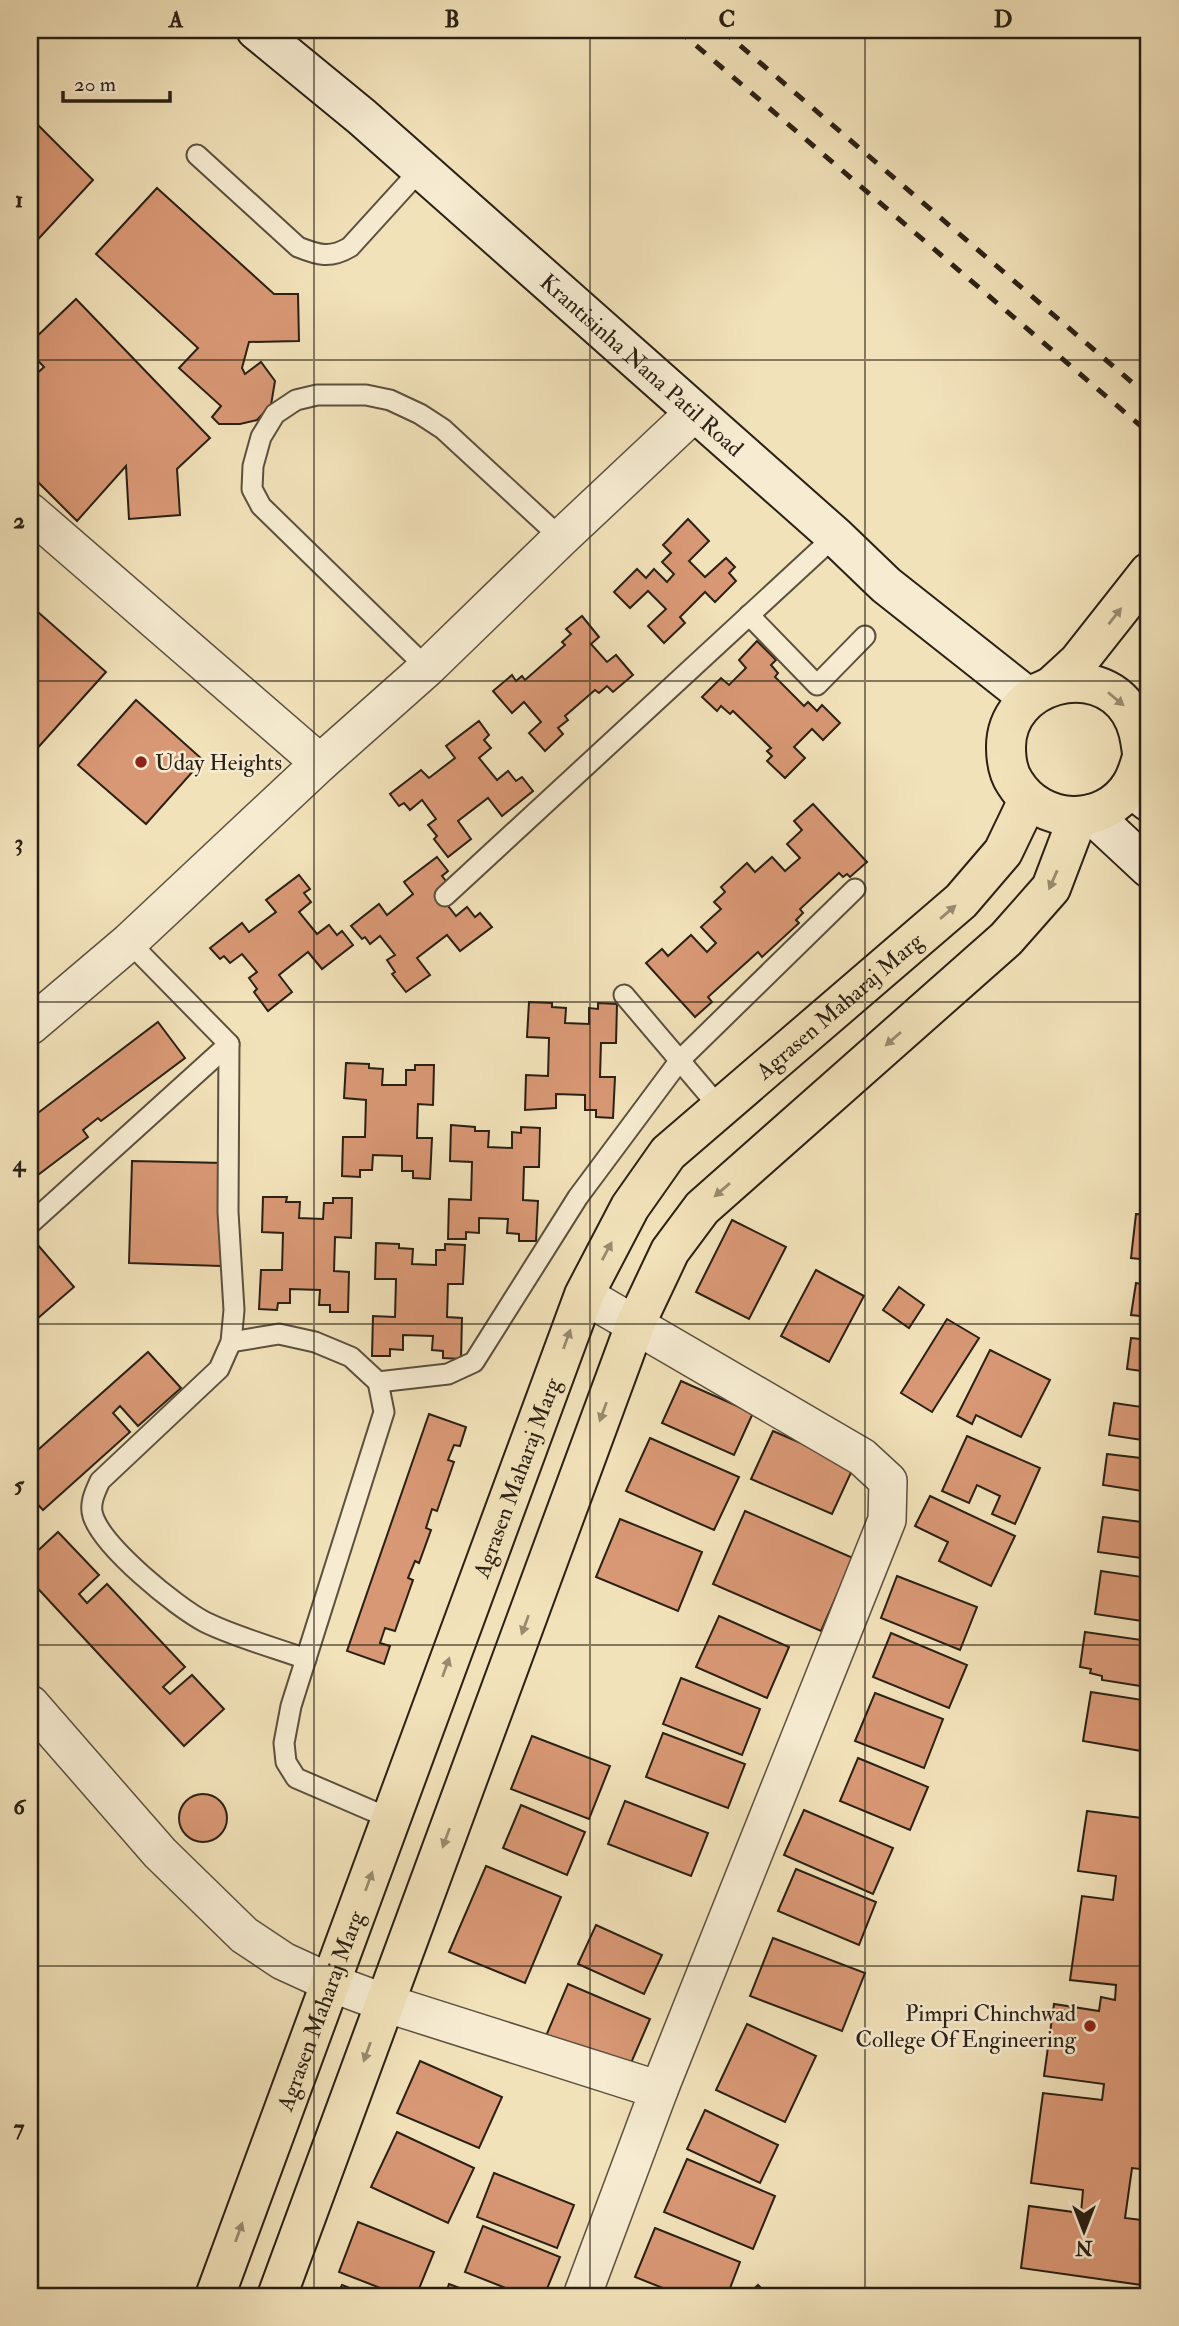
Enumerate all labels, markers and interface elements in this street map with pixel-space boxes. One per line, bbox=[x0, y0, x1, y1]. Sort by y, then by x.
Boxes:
text: A bbox=[168, 5, 184, 34]
text: B bbox=[444, 5, 460, 34]
text: C bbox=[719, 5, 735, 34]
text: D bbox=[994, 5, 1012, 34]
scale bar bbox=[63, 60, 170, 104]
text: 20 m bbox=[74, 71, 116, 98]
text: 1 bbox=[15, 185, 23, 214]
street label: Krantisinha Nana Patil Road bbox=[534, 267, 750, 463]
text: 2 bbox=[13, 506, 25, 535]
one-way arrow bbox=[1107, 607, 1121, 625]
one-way arrow bbox=[1108, 691, 1125, 706]
place label: Uday Heights bbox=[155, 748, 282, 777]
marker: Uday Heights bbox=[133, 754, 149, 770]
text: 3 bbox=[15, 828, 23, 857]
one-way arrow bbox=[1047, 870, 1059, 890]
one-way arrow bbox=[940, 905, 957, 920]
street label: Agrasen Maharaj Marg bbox=[749, 926, 929, 1086]
one-way arrow bbox=[884, 1031, 901, 1047]
text: 4 bbox=[12, 1149, 27, 1178]
one-way arrow bbox=[713, 1182, 731, 1198]
one-way arrow bbox=[601, 1241, 612, 1261]
one-way arrow bbox=[562, 1328, 573, 1349]
street label: Agrasen Maharaj Marg bbox=[466, 1373, 567, 1583]
one-way arrow bbox=[597, 1401, 608, 1422]
text: 5 bbox=[14, 1470, 25, 1499]
one-way arrow bbox=[519, 1615, 530, 1636]
one-way arrow bbox=[441, 1657, 452, 1678]
text: 6 bbox=[13, 1792, 27, 1821]
one-way arrow bbox=[440, 1828, 451, 1849]
one-way arrow bbox=[363, 1870, 374, 1891]
street label: Agrasen Maharaj Marg bbox=[270, 1906, 370, 2116]
place label: Pimpri Chinchwad College Of Engineering bbox=[855, 1999, 1077, 2054]
marker: Pimpri Chinchwad College Of Engineering bbox=[1082, 2018, 1098, 2034]
one-way arrow bbox=[361, 2041, 372, 2062]
text: 7 bbox=[14, 2113, 25, 2142]
north arrow bbox=[1050, 2196, 1120, 2266]
one-way arrow bbox=[234, 2222, 245, 2243]
text: N bbox=[1075, 2235, 1094, 2259]

